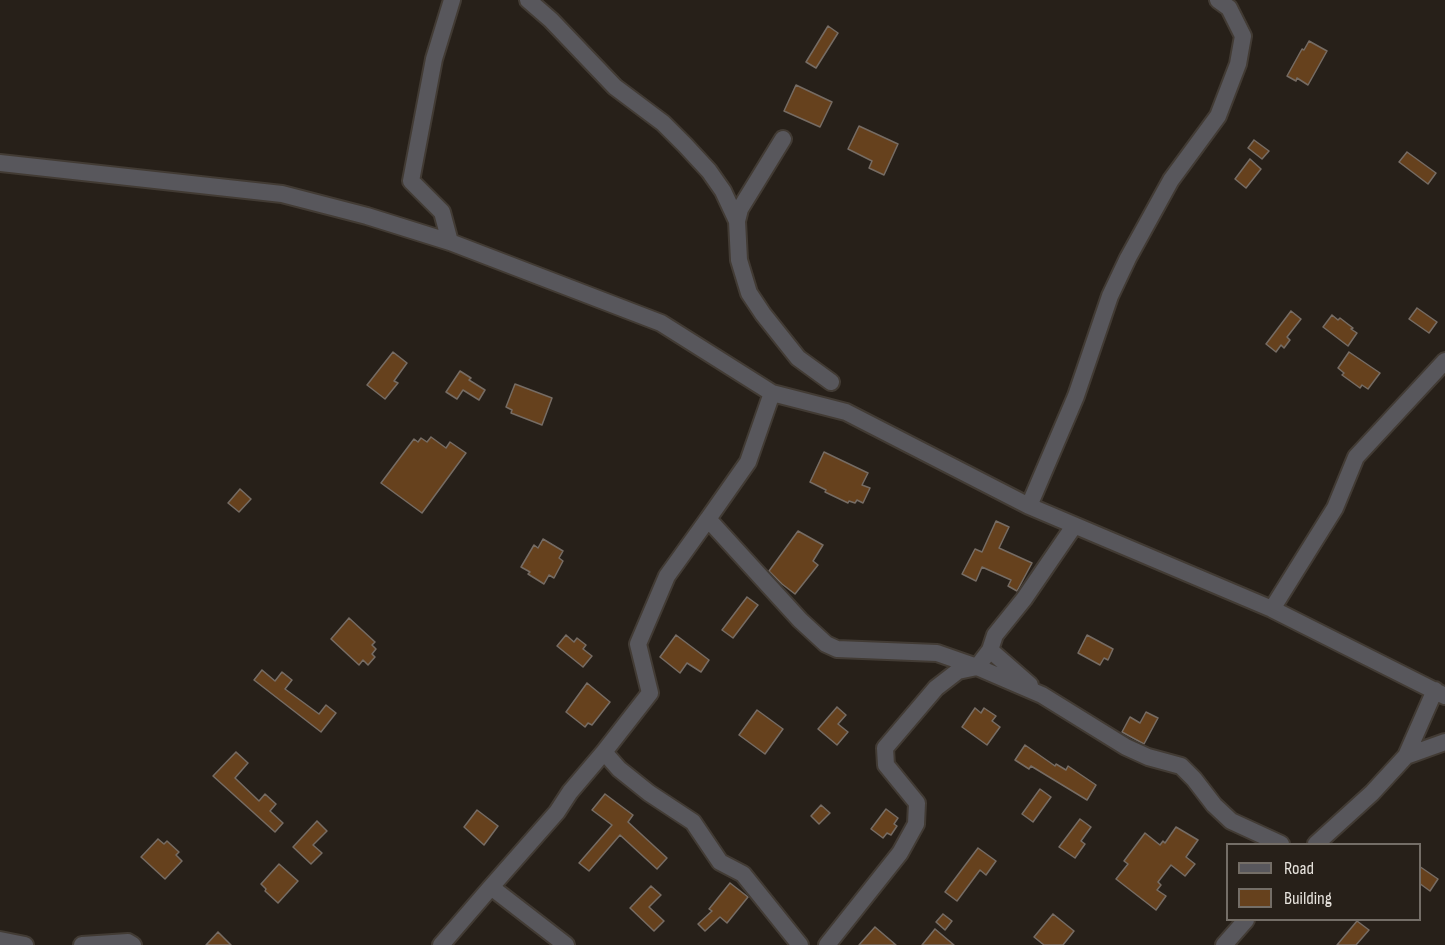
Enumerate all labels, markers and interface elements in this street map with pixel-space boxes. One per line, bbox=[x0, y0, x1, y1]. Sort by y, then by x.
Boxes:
legend bbox=[1226, 843, 1421, 921]
text: Road bbox=[1284, 858, 1314, 879]
text: Building bbox=[1284, 888, 1332, 909]

